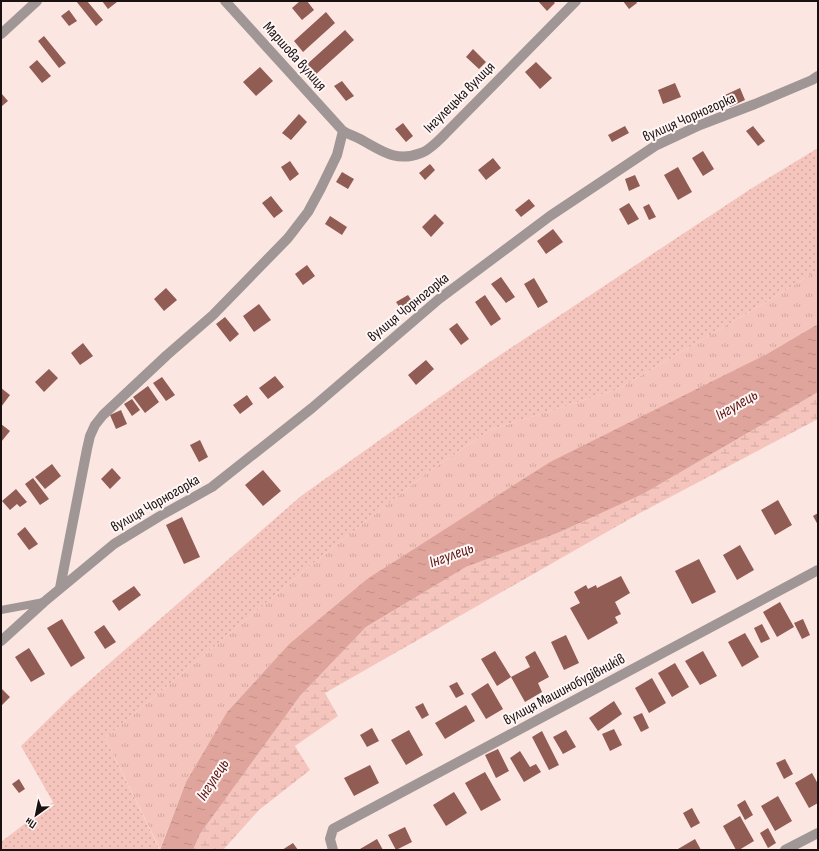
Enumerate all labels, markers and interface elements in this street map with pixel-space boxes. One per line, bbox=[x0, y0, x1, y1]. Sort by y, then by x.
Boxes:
street label: Маршова вулиця bbox=[259, 18, 331, 95]
street label: Інгулецька вулиця bbox=[420, 57, 499, 137]
street label: вулиця Чорногорка bbox=[640, 88, 739, 146]
street label: вулиця Чорногорка bbox=[364, 269, 453, 346]
water label: Інгулець bbox=[712, 386, 761, 425]
street label: вулиця Чорногорка bbox=[107, 470, 203, 537]
water label: Інгулець bbox=[427, 539, 476, 572]
street label: вулиця Машинобудівників bbox=[500, 649, 628, 730]
water label: Інгулець bbox=[193, 755, 234, 804]
north arrow bbox=[16, 795, 56, 835]
text: Пн bbox=[23, 815, 39, 831]

